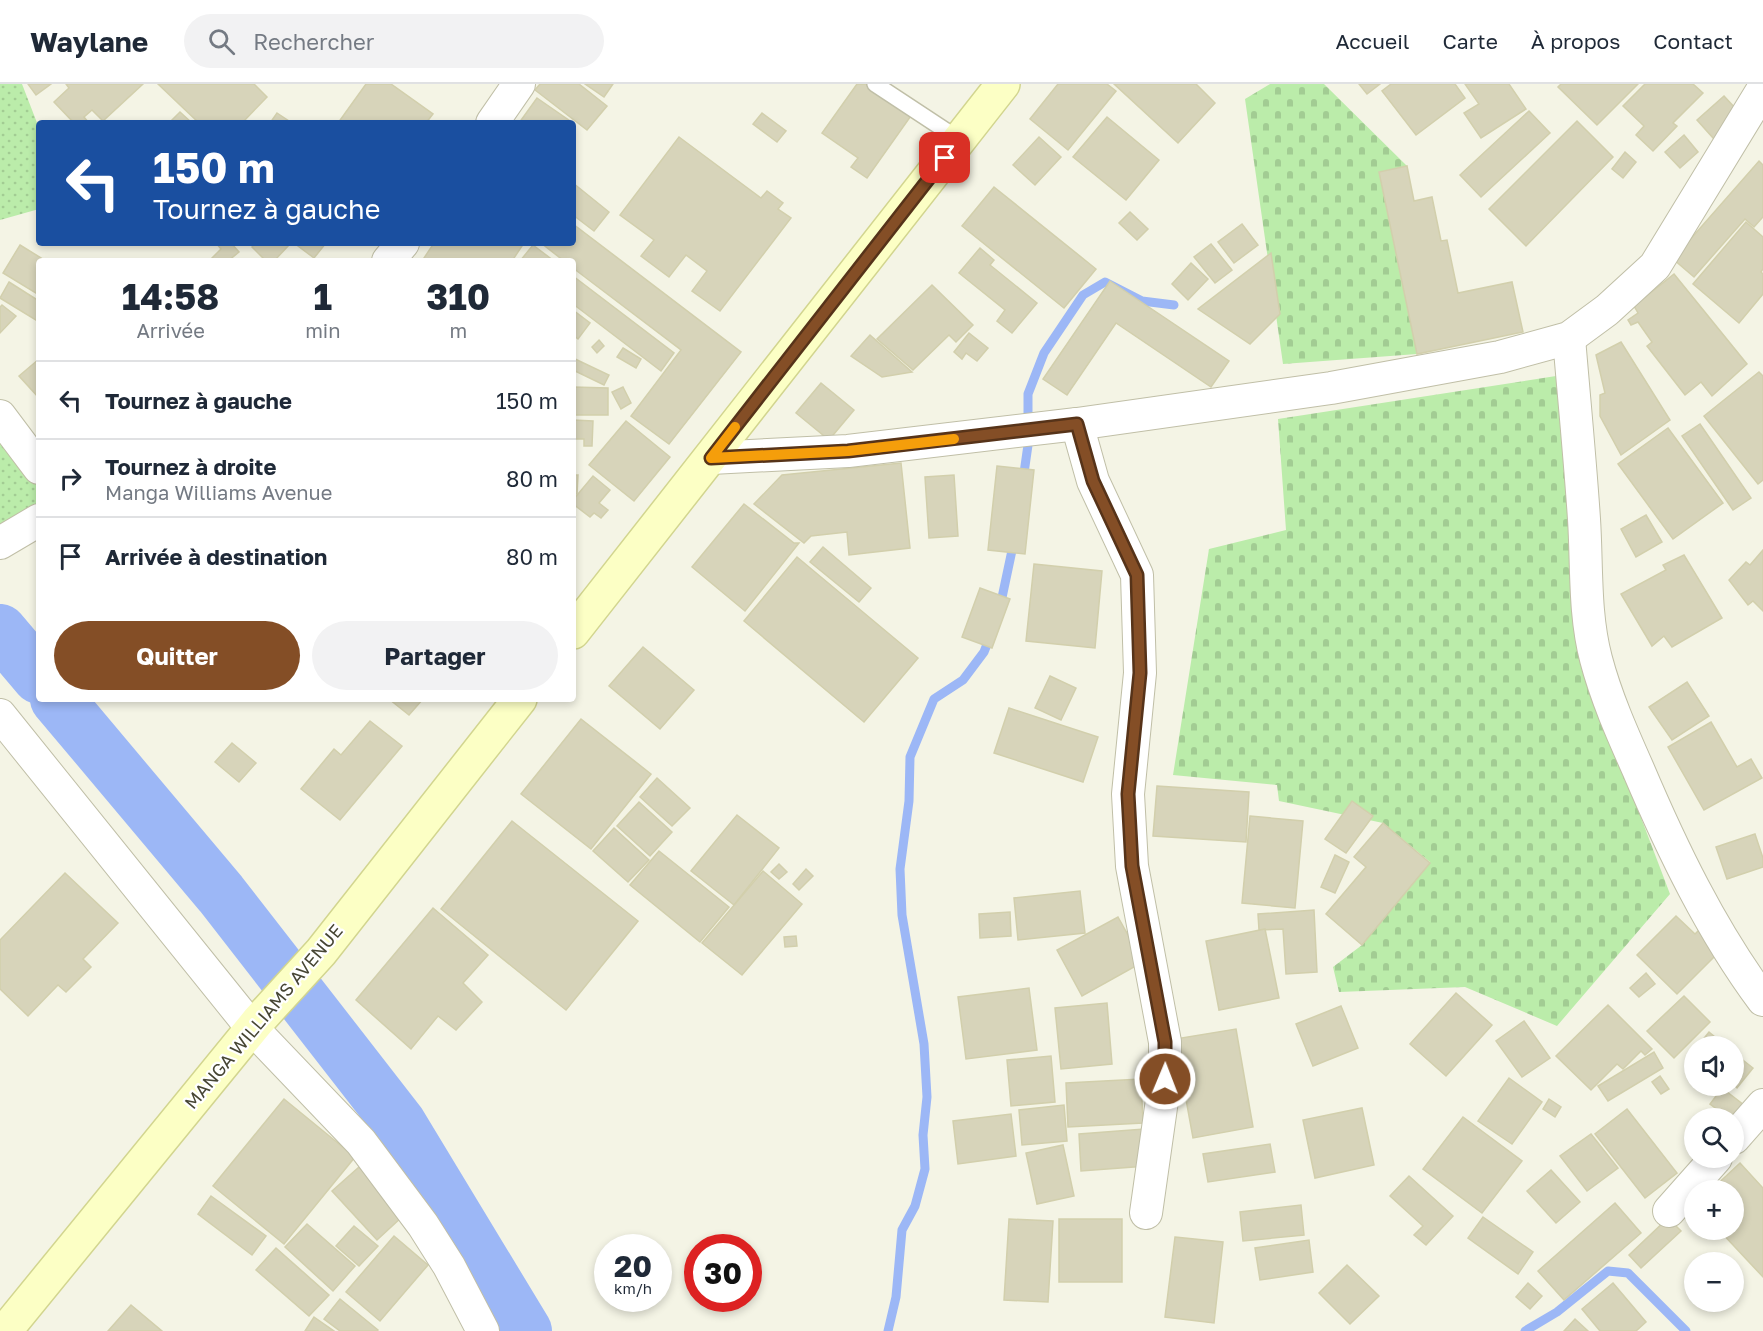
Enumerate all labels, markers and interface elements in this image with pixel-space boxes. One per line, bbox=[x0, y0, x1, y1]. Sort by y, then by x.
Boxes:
search box bbox=[184, 14, 604, 68]
text: Waylane bbox=[30, 25, 148, 58]
icon: search bbox=[205, 25, 238, 58]
text: Rechercher bbox=[253, 28, 374, 55]
text: Accueil bbox=[1336, 28, 1409, 54]
text: Carte bbox=[1442, 28, 1498, 54]
text: À propos bbox=[1531, 28, 1620, 54]
text: Contact bbox=[1653, 28, 1733, 54]
pin bbox=[919, 132, 970, 183]
icon: arrive bbox=[928, 141, 961, 174]
text: 150 m bbox=[153, 142, 275, 192]
icon: left bbox=[54, 144, 132, 222]
text: Tournez à gauche bbox=[153, 193, 380, 225]
text: 14:58 bbox=[122, 275, 219, 318]
text: 1 bbox=[314, 275, 332, 318]
text: 310 bbox=[426, 275, 490, 318]
text: Arrivée bbox=[136, 318, 205, 342]
text: min bbox=[305, 318, 341, 342]
text: m bbox=[449, 318, 467, 342]
icon: left bbox=[54, 384, 87, 417]
text: Tournez à gauche bbox=[105, 387, 292, 414]
text: 150 m bbox=[496, 387, 558, 414]
text: Tournez à droite bbox=[105, 453, 276, 480]
icon: right bbox=[54, 462, 87, 495]
text: 80 m bbox=[506, 465, 558, 492]
text: Manga Williams Avenue bbox=[105, 480, 332, 504]
icon: arrive bbox=[54, 540, 87, 573]
text: Arrivée à destination bbox=[105, 543, 327, 570]
text: 80 m bbox=[506, 543, 558, 570]
button: Quitter bbox=[54, 621, 300, 690]
button: Partager bbox=[312, 621, 558, 690]
street label: MANGA WILLIAMS AVENUE bbox=[180, 920, 347, 1113]
map controls bbox=[1684, 1036, 1744, 1312]
button: sound bbox=[1684, 1036, 1744, 1096]
position arrow bbox=[1133, 1047, 1197, 1111]
button: search bbox=[1684, 1108, 1744, 1168]
button: + bbox=[1684, 1180, 1744, 1240]
speed limit sign: 30 bbox=[684, 1234, 762, 1312]
text: 20 bbox=[614, 1248, 652, 1284]
button: − bbox=[1684, 1252, 1744, 1312]
text: km/h bbox=[614, 1279, 652, 1297]

